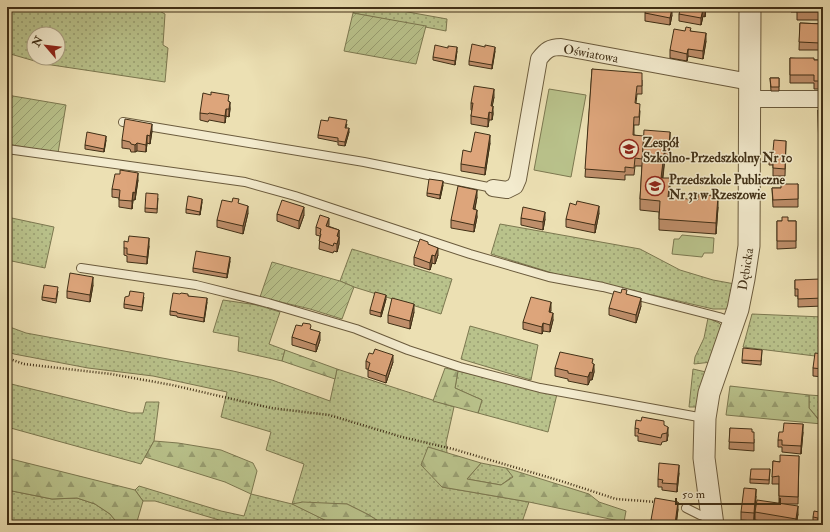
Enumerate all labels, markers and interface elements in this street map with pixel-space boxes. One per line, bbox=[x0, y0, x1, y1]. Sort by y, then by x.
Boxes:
north arrow bbox=[26, 26, 66, 66]
text: N bbox=[29, 33, 46, 50]
street label: Oświatowa bbox=[562, 41, 620, 67]
place label: Zespół Szkolno-Przedszkolny Nr 10 bbox=[643, 135, 793, 167]
school or university icon: Zespół Szkolno-Przedszkolny Nr 10 bbox=[618, 138, 640, 160]
place label: Przedszkole Publiczne Nr 31 w Rzeszowie bbox=[668, 172, 785, 203]
school or university icon: Przedszkole Publiczne Nr 31 w Rzeszowie bbox=[644, 175, 666, 197]
street label: Dębicka bbox=[735, 246, 757, 291]
scale bar bbox=[676, 480, 780, 506]
text: 50 m bbox=[682, 487, 706, 502]

